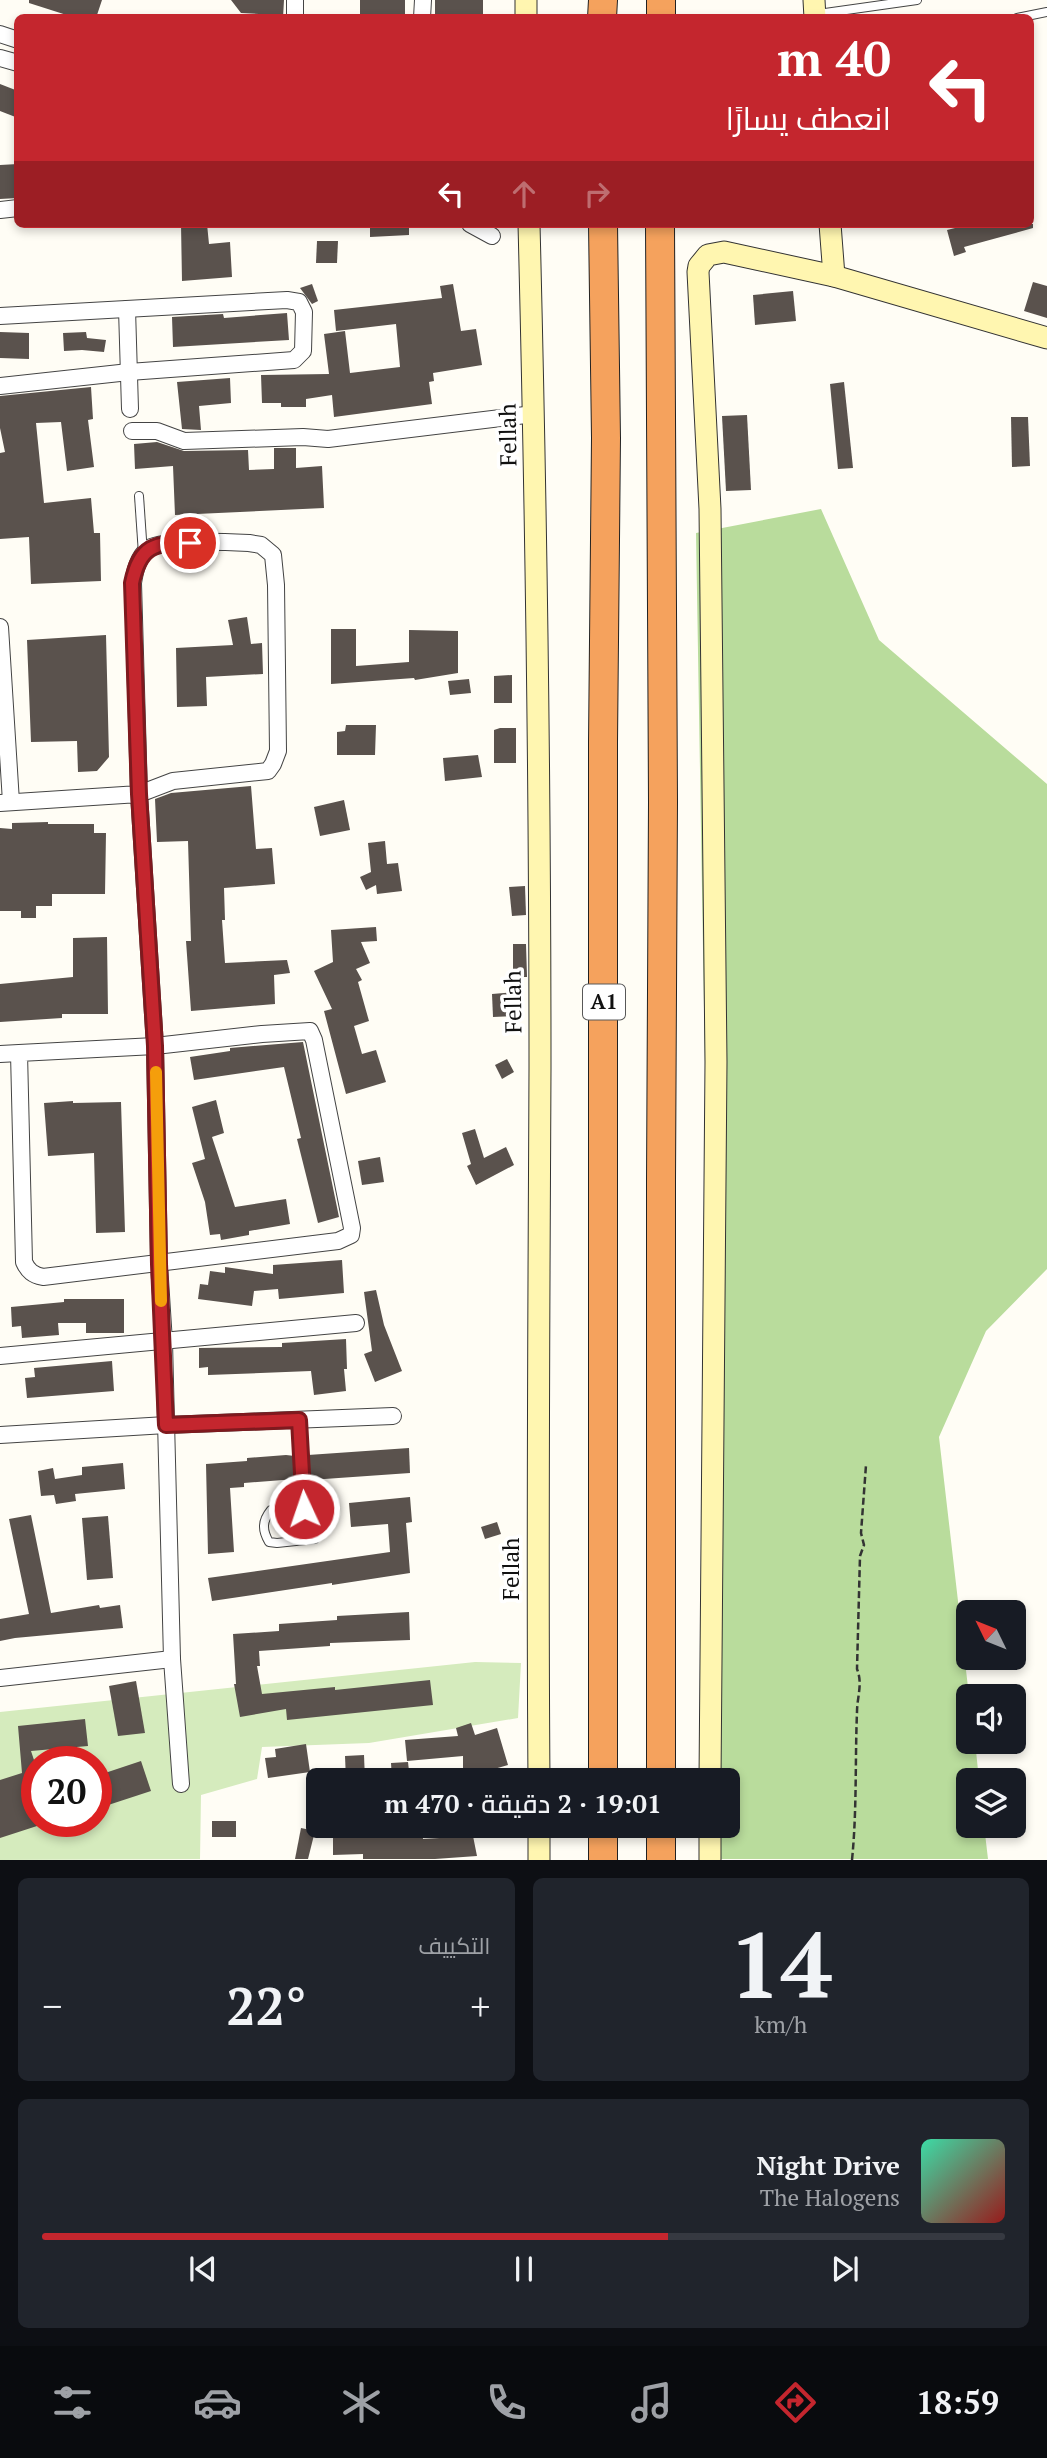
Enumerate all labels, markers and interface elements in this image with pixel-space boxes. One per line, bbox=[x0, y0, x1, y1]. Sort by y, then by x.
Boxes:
text: 40 m bbox=[777, 25, 891, 90]
icon: left bbox=[915, 42, 1006, 133]
text: انعطف يسارًا bbox=[725, 97, 891, 139]
icon: left bbox=[432, 175, 470, 213]
icon: ahead bbox=[505, 175, 543, 213]
icon: right bbox=[578, 175, 616, 213]
street label: Fellah bbox=[491, 403, 524, 467]
pin bbox=[160, 513, 220, 573]
icon: arrive bbox=[171, 524, 209, 562]
street label: Fellah bbox=[496, 970, 529, 1034]
road number: A1 bbox=[583, 984, 625, 1020]
position arrow bbox=[267, 1472, 341, 1546]
street label: Fellah bbox=[495, 1537, 526, 1601]
north arrow bbox=[956, 1600, 1026, 1670]
map controls bbox=[956, 1600, 1026, 1838]
button: sound bbox=[956, 1684, 1026, 1754]
speed limit sign: 20 bbox=[21, 1746, 112, 1837]
button: layers bbox=[956, 1768, 1026, 1838]
text: 19:01 · 2 دقيقة · 470 m bbox=[384, 1786, 662, 1820]
text: 14 bbox=[729, 1903, 832, 2024]
text: التكييف bbox=[418, 1930, 491, 1961]
text: 22° bbox=[226, 1971, 306, 2040]
text: − bbox=[42, 1981, 62, 2031]
text: + bbox=[470, 1981, 491, 2031]
text: km/h bbox=[754, 2009, 807, 2040]
text: Night Drive bbox=[756, 2148, 900, 2182]
text: The Halogens bbox=[760, 2182, 900, 2213]
icon: previous bbox=[184, 2250, 222, 2288]
icon: pause bbox=[505, 2250, 543, 2288]
icon: next bbox=[826, 2250, 864, 2288]
icon: filters bbox=[48, 2378, 97, 2427]
icon: car bbox=[193, 2378, 242, 2427]
icon: climate bbox=[337, 2378, 386, 2427]
icon: phone bbox=[482, 2378, 531, 2427]
icon: music bbox=[627, 2378, 676, 2427]
icon: directions bbox=[771, 2378, 820, 2427]
text: 18:59 bbox=[916, 2381, 999, 2423]

